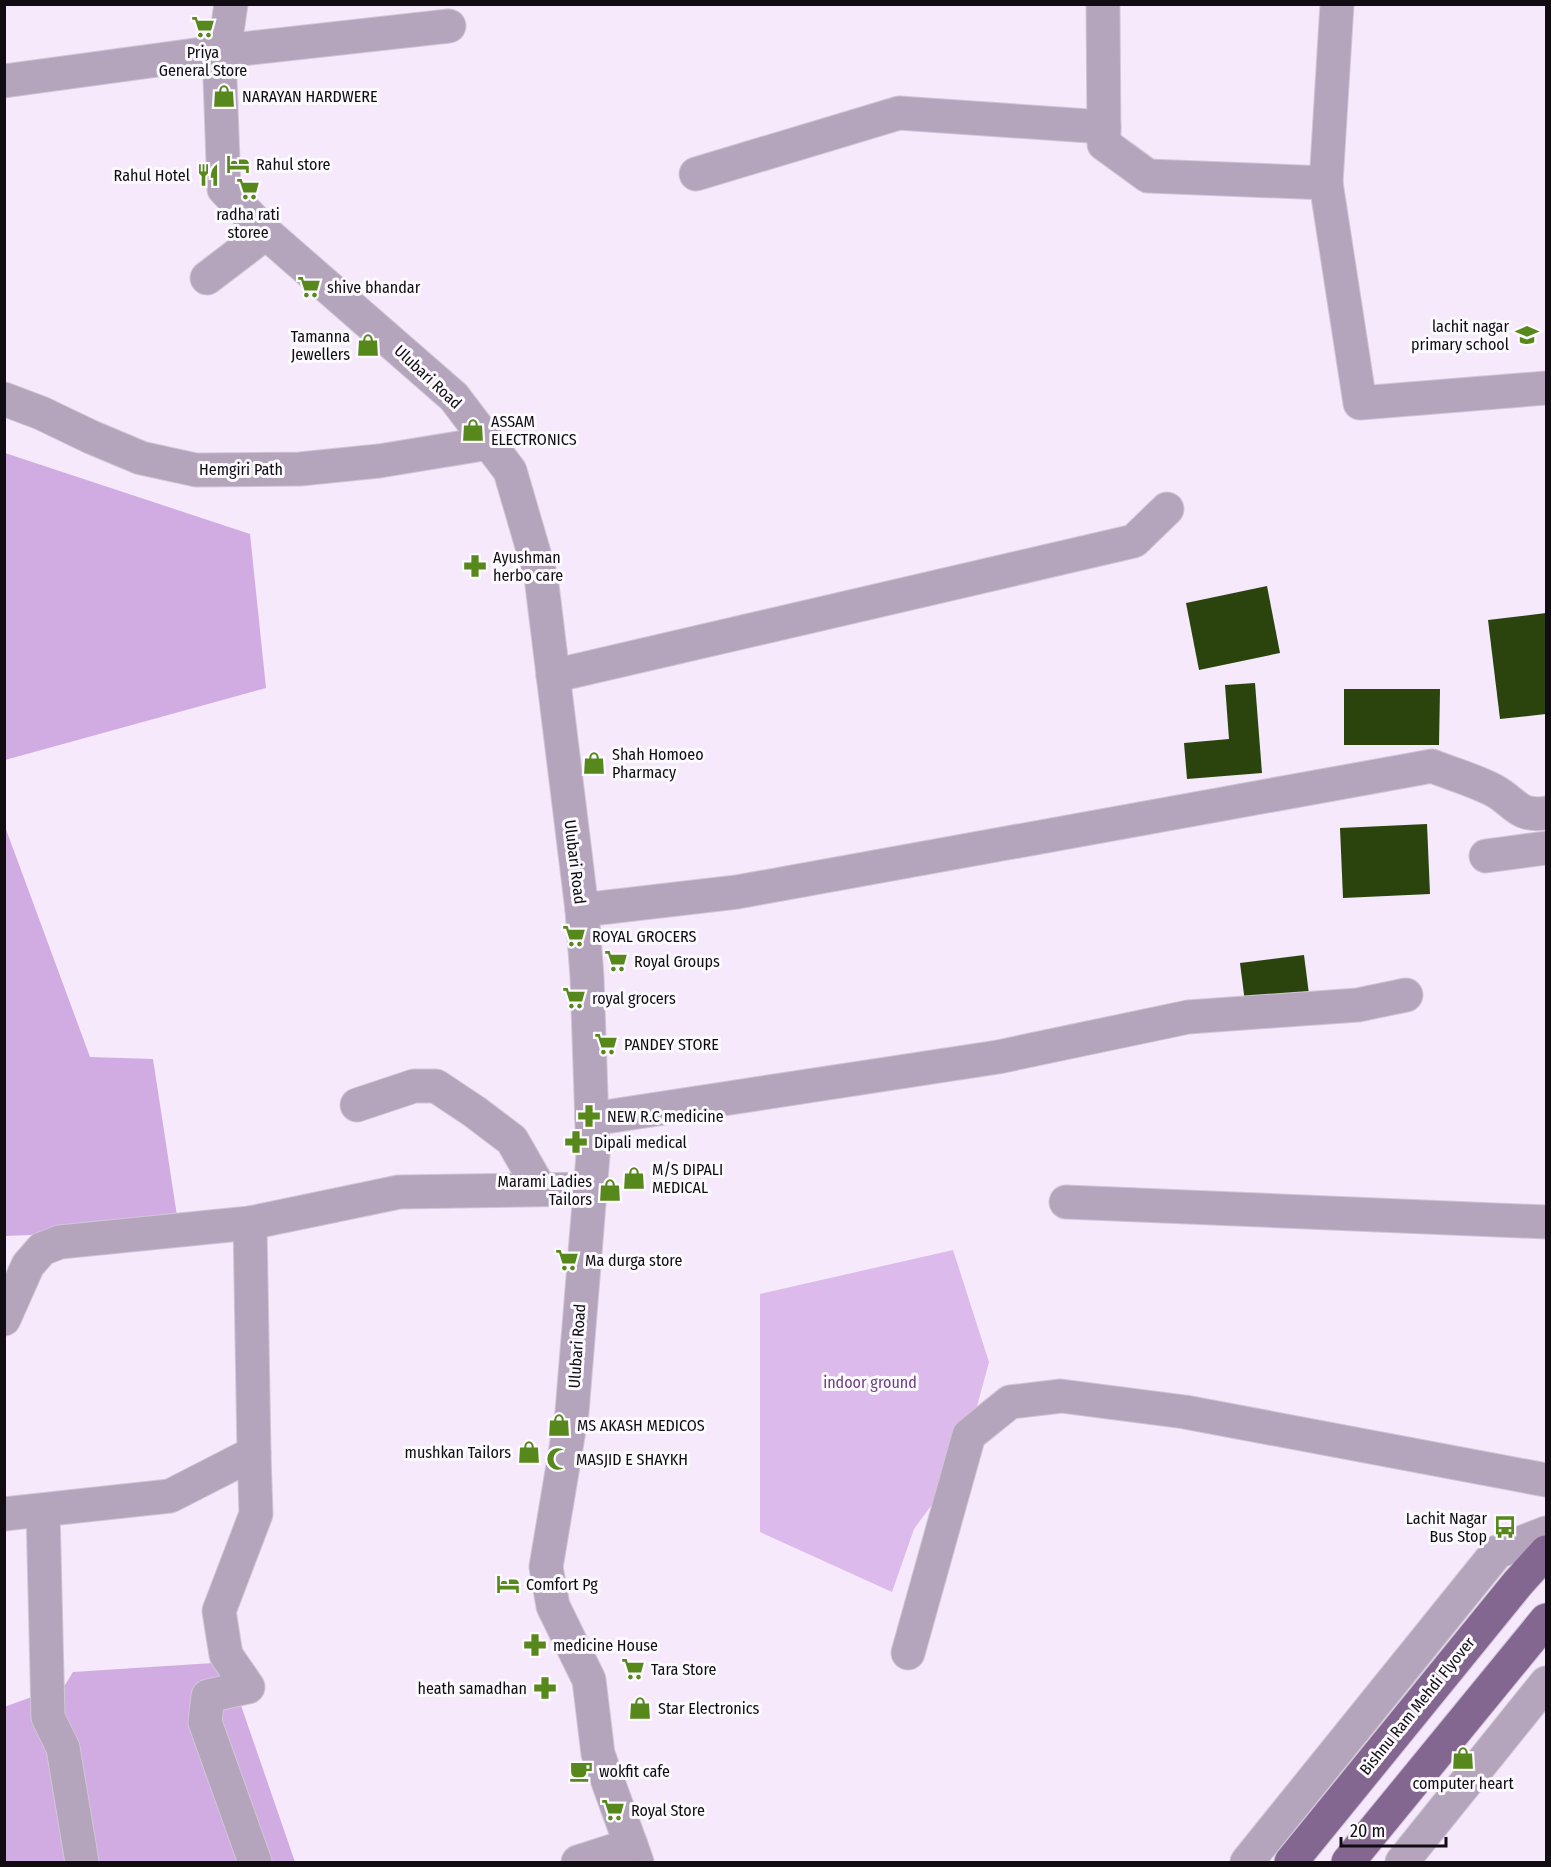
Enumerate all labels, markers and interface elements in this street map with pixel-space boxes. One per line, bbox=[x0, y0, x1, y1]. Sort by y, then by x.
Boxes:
supermarket icon: Priya General Store bbox=[190, 14, 216, 40]
place label: Priya General Store bbox=[159, 43, 247, 80]
shop icon: NARAYAN HARDWERE bbox=[211, 83, 237, 109]
place label: NARAYAN HARDWERE bbox=[242, 87, 377, 106]
hotel icon: Rahul store bbox=[225, 151, 251, 177]
place label: Rahul store bbox=[256, 155, 331, 174]
restaurant icon: Rahul Hotel bbox=[195, 162, 221, 188]
place label: Rahul Hotel bbox=[114, 166, 190, 185]
supermarket icon: radha rati storee bbox=[235, 176, 261, 202]
place label: radha rati storee bbox=[216, 205, 280, 242]
supermarket icon: shive bhandar bbox=[296, 274, 322, 300]
place label: shive bhandar bbox=[327, 278, 421, 297]
place label: lachit nagar primary school bbox=[1411, 317, 1509, 354]
school or university icon: lachit nagar primary school bbox=[1514, 322, 1540, 348]
place label: Tamanna Jewellers bbox=[291, 327, 350, 364]
shop icon: Tamanna Jewellers bbox=[355, 332, 381, 358]
street label: Ulubari Road bbox=[391, 341, 465, 413]
place label: ASSAM ELECTRONICS bbox=[491, 412, 577, 449]
shop icon: ASSAM ELECTRONICS bbox=[460, 417, 486, 443]
street label: Hemgiri Path bbox=[199, 460, 283, 479]
place label: Ayushman herbo care bbox=[493, 548, 563, 585]
pharmacy icon: Ayushman herbo care bbox=[462, 553, 488, 579]
place label: Shah Homoeo Pharmacy bbox=[612, 745, 704, 782]
shop icon: Shah Homoeo Pharmacy bbox=[581, 750, 607, 776]
street label: Ulubari Road bbox=[560, 819, 590, 905]
supermarket icon: ROYAL GROCERS bbox=[561, 923, 587, 949]
place label: ROYAL GROCERS bbox=[592, 927, 697, 946]
supermarket icon: Royal Groups bbox=[603, 948, 629, 974]
place label: Royal Groups bbox=[634, 952, 720, 971]
supermarket icon: royal grocers bbox=[561, 985, 587, 1011]
place label: royal grocers bbox=[592, 989, 676, 1008]
supermarket icon: PANDEY STORE bbox=[593, 1031, 619, 1057]
place label: PANDEY STORE bbox=[624, 1035, 719, 1054]
pharmacy icon: NEW R.C medicine bbox=[576, 1103, 602, 1129]
place label: NEW R.C medicine bbox=[607, 1107, 724, 1126]
pharmacy icon: Dipali medical bbox=[563, 1129, 589, 1155]
place label: Dipali medical bbox=[594, 1133, 687, 1152]
place label: M/S DIPALI MEDICAL bbox=[652, 1160, 723, 1197]
shop icon: M/S DIPALI MEDICAL bbox=[621, 1165, 647, 1191]
place label: Marami Ladies Tailors bbox=[498, 1172, 592, 1209]
shop icon: Marami Ladies Tailors bbox=[597, 1177, 623, 1203]
supermarket icon: Ma durga store bbox=[554, 1247, 580, 1273]
place label: Ma durga store bbox=[585, 1251, 682, 1270]
street label: Ulubari Road bbox=[565, 1303, 589, 1389]
park label: indoor ground bbox=[823, 1373, 917, 1392]
shop icon: MS AKASH MEDICOS bbox=[546, 1412, 572, 1438]
place label: MS AKASH MEDICOS bbox=[577, 1416, 705, 1435]
shop icon: mushkan Tailors bbox=[516, 1439, 542, 1465]
place label: mushkan Tailors bbox=[405, 1443, 511, 1462]
mosque icon: MASJID E SHAYKH bbox=[545, 1446, 571, 1472]
place label: MASJID E SHAYKH bbox=[576, 1450, 688, 1469]
place label: Lachit Nagar Bus Stop bbox=[1406, 1509, 1487, 1546]
bus stop icon: Lachit Nagar Bus Stop bbox=[1492, 1514, 1518, 1540]
hotel icon: Comfort Pg bbox=[495, 1571, 521, 1597]
place label: Comfort Pg bbox=[526, 1575, 598, 1594]
pharmacy icon: medicine House bbox=[522, 1632, 548, 1658]
street label: Bishnu Ram Mehdi Flyover bbox=[1355, 1633, 1479, 1779]
place label: medicine House bbox=[553, 1636, 658, 1655]
supermarket icon: Tara Store bbox=[620, 1656, 646, 1682]
place label: Tara Store bbox=[651, 1660, 717, 1679]
pharmacy icon: heath samadhan bbox=[532, 1675, 558, 1701]
place label: heath samadhan bbox=[418, 1679, 527, 1698]
shop icon: Star Electronics bbox=[627, 1695, 653, 1721]
place label: Star Electronics bbox=[658, 1699, 760, 1718]
shop icon: computer heart bbox=[1450, 1745, 1476, 1771]
cafe icon: wokfit cafe bbox=[568, 1758, 594, 1784]
place label: wokfit cafe bbox=[599, 1762, 670, 1781]
place label: computer heart bbox=[1412, 1774, 1514, 1793]
supermarket icon: Royal Store bbox=[600, 1797, 626, 1823]
place label: Royal Store bbox=[631, 1801, 705, 1820]
scale bar bbox=[1341, 1810, 1446, 1848]
text: 20 m bbox=[1350, 1820, 1385, 1842]

